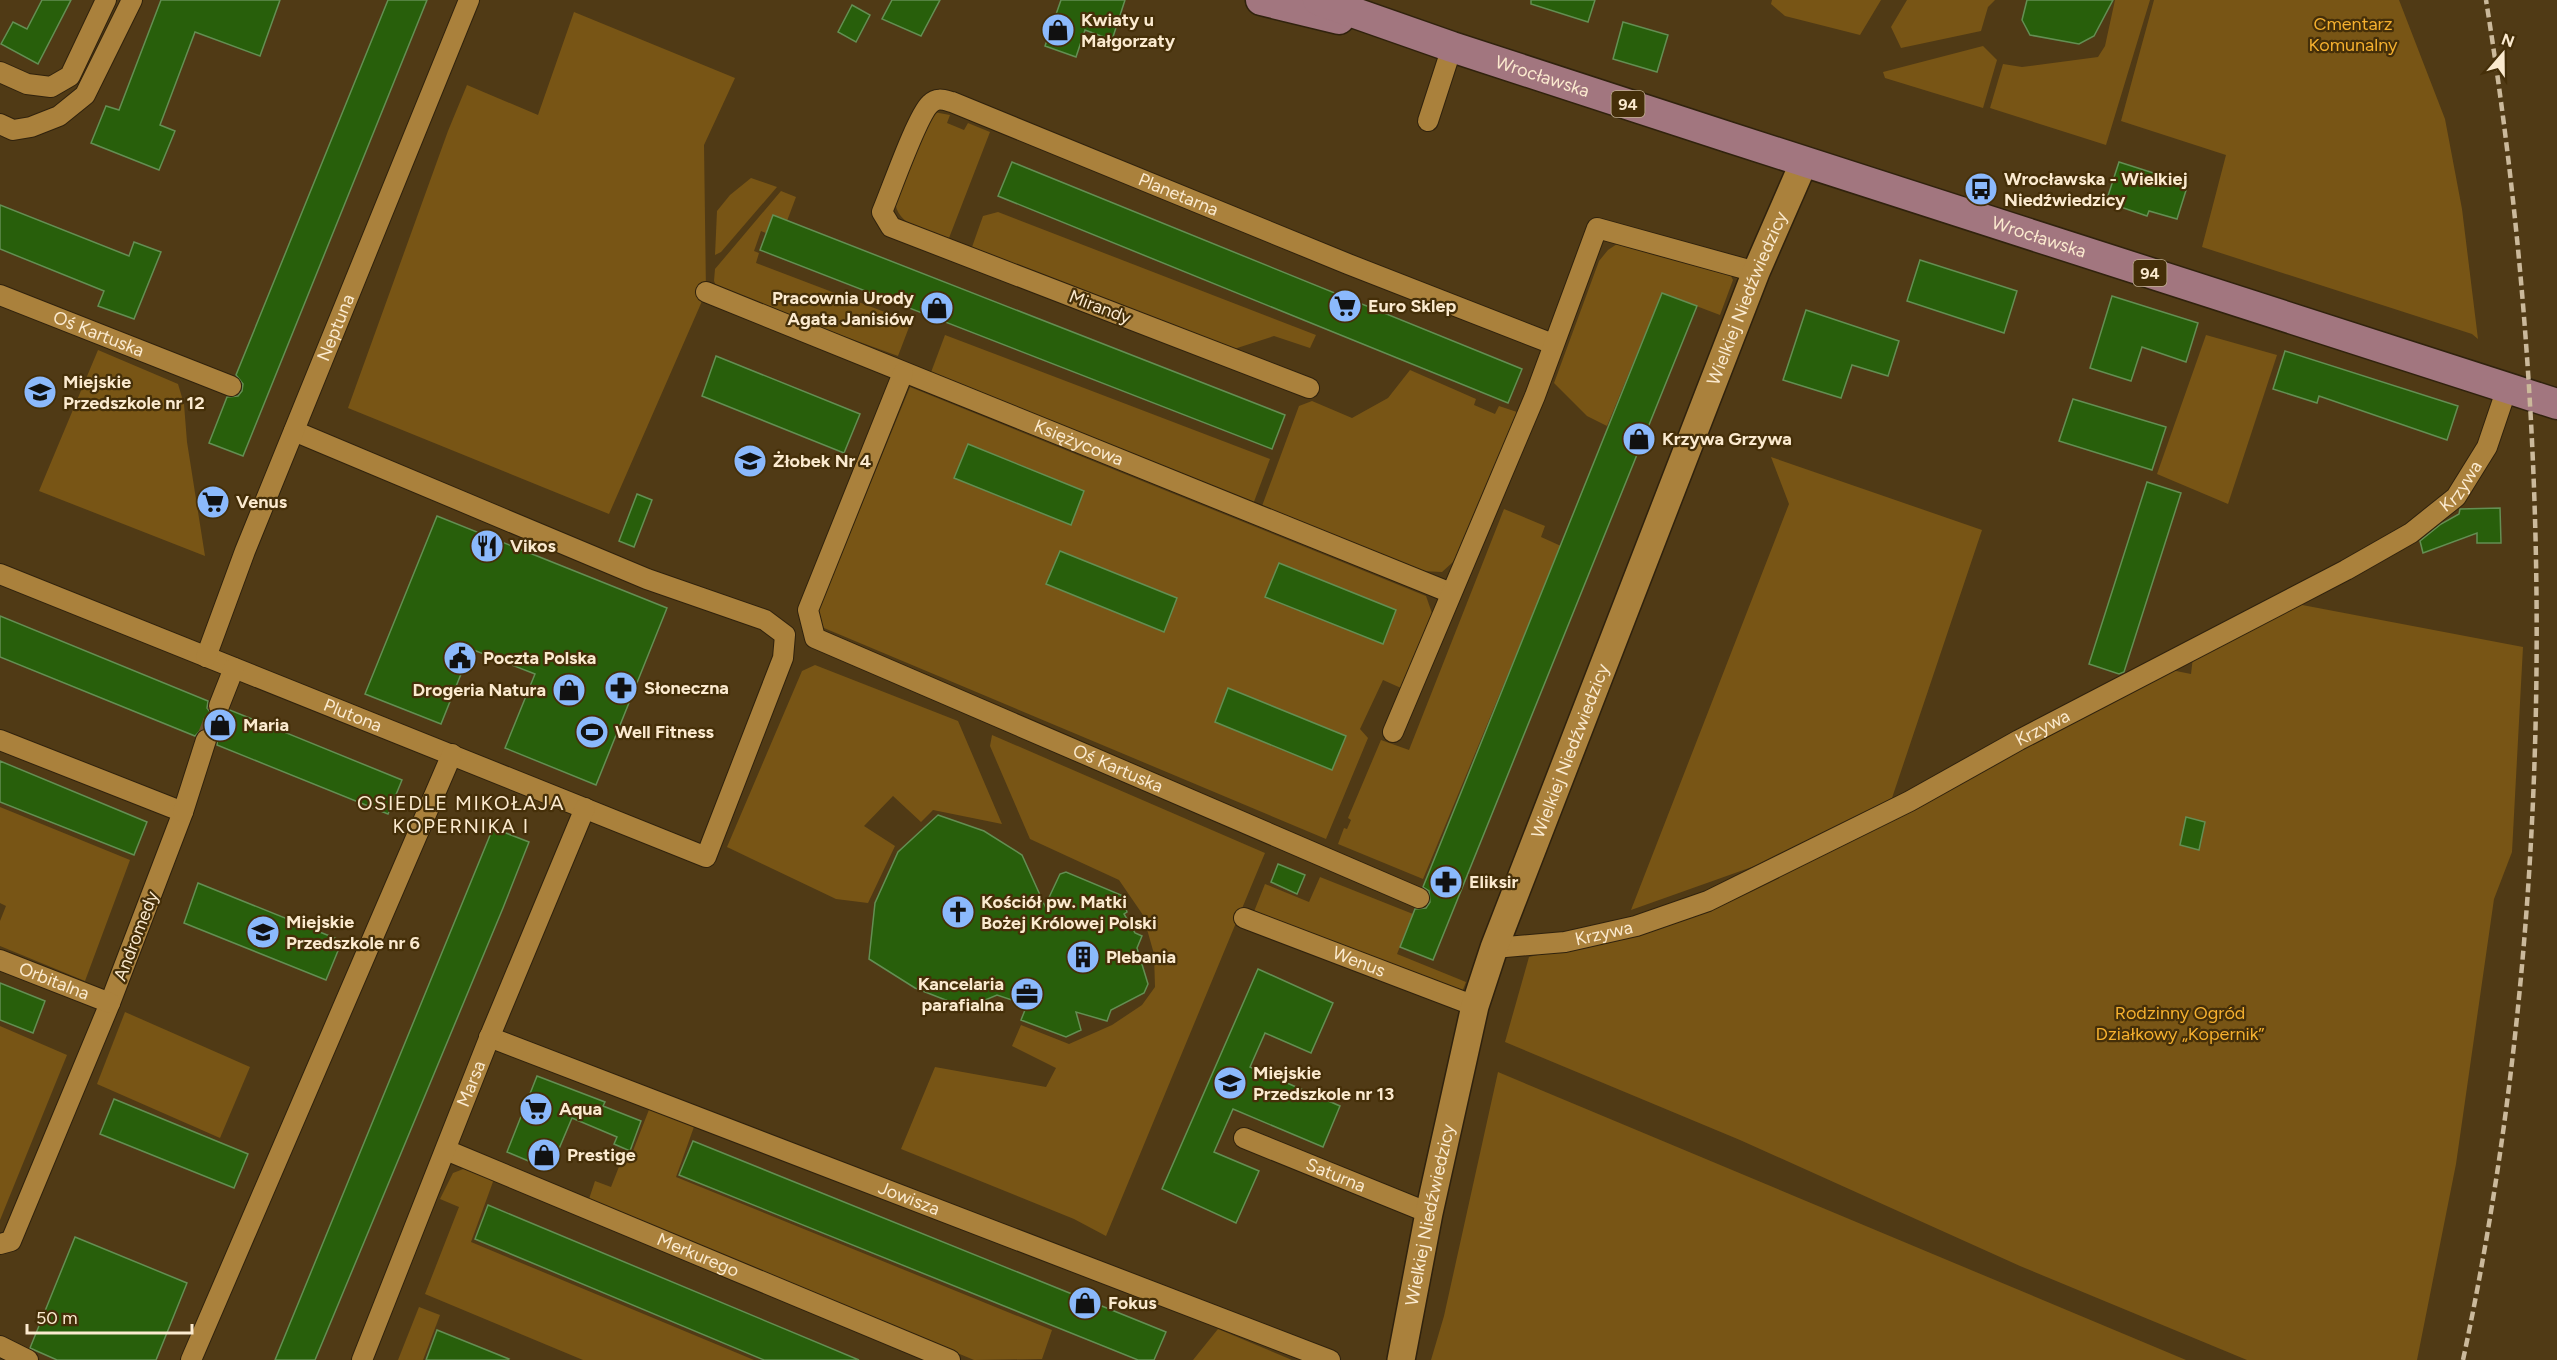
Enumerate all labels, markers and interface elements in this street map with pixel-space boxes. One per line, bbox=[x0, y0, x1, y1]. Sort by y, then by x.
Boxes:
place label: Kwiaty u Małgorzaty bbox=[1081, 9, 1176, 52]
shop icon: Kwiaty u Małgorzaty bbox=[1040, 12, 1076, 48]
park label: Cmentarz Komunalny bbox=[2308, 13, 2398, 56]
north arrow bbox=[2473, 24, 2533, 84]
text: N bbox=[2499, 29, 2517, 51]
street label: Wrocławska bbox=[1492, 51, 1592, 102]
road number: 94 bbox=[1612, 91, 1644, 117]
street label: Planetarna bbox=[1135, 168, 1222, 221]
place label: Wrocławska - Wielkiej Niedźwiedzicy bbox=[2004, 168, 2188, 211]
bus stop icon: Wrocławska - Wielkiej Niedźwiedzicy bbox=[1963, 171, 1999, 207]
street label: Wielkiej Niedźwiedzicy bbox=[1702, 208, 1792, 388]
street label: Wrocławska bbox=[1989, 212, 2089, 263]
road number: 94 bbox=[2134, 260, 2166, 286]
street label: Mirandy bbox=[1066, 285, 1135, 329]
place label: Pracownia Urody Agata Janisiów bbox=[772, 287, 915, 330]
supermarket icon: Euro Sklep bbox=[1327, 288, 1363, 324]
shop icon: Pracownia Urody Agata Janisiów bbox=[919, 290, 955, 326]
street label: Neptuna bbox=[312, 291, 359, 364]
place label: Euro Sklep bbox=[1368, 295, 1456, 317]
street label: Oś Kartuska bbox=[50, 306, 147, 362]
place label: Miejskie Przedszkole nr 12 bbox=[63, 371, 205, 414]
school or university icon: Miejskie Przedszkole nr 12 bbox=[22, 374, 58, 410]
street label: Księżycowa bbox=[1031, 415, 1127, 471]
shop icon: Krzywa Grzywa bbox=[1621, 421, 1657, 457]
place label: Krzywa Grzywa bbox=[1662, 428, 1792, 450]
school or university icon: Żłobek Nr 4 bbox=[732, 443, 768, 479]
place label: Żłobek Nr 4 bbox=[773, 450, 871, 472]
street label: Krzywa bbox=[2435, 457, 2487, 517]
supermarket icon: Venus bbox=[195, 484, 231, 520]
place label: Venus bbox=[236, 491, 288, 513]
restaurant icon: Vikos bbox=[469, 528, 505, 564]
place label: Vikos bbox=[510, 535, 556, 557]
public building icon: Poczta Polska bbox=[442, 640, 478, 676]
place label: Poczta Polska bbox=[483, 647, 596, 669]
street label: Wielkiej Niedźwiedzicy bbox=[1527, 660, 1614, 841]
pharmacy icon: Słoneczna bbox=[603, 670, 639, 706]
shop icon: Drogeria Natura bbox=[551, 672, 587, 708]
place label: Słoneczna bbox=[644, 677, 729, 699]
place label: Drogeria Natura bbox=[413, 679, 546, 701]
street label: Plutona bbox=[320, 694, 385, 737]
street label: Krzywa bbox=[2011, 705, 2073, 751]
shop icon: Maria bbox=[202, 707, 238, 743]
place label: Maria bbox=[243, 714, 289, 736]
sports icon: Well Fitness bbox=[574, 714, 610, 750]
place label: Well Fitness bbox=[615, 721, 715, 743]
street label: Oś Kartuska bbox=[1069, 739, 1166, 797]
district label: OSIEDLE MIKOŁAJA KOPERNIKA I bbox=[357, 791, 565, 838]
pharmacy icon: Eliksir bbox=[1428, 864, 1464, 900]
place label: Eliksir bbox=[1469, 871, 1519, 893]
street label: Andromedy bbox=[109, 887, 163, 984]
place label: Kościół pw. Matki Bożej Królowej Polski bbox=[981, 891, 1157, 934]
church icon: Kościół pw. Matki Bożej Królowej Polski bbox=[940, 894, 976, 930]
place label: Miejskie Przedszkole nr 6 bbox=[286, 911, 420, 954]
school or university icon: Miejskie Przedszkole nr 6 bbox=[245, 914, 281, 950]
street label: Krzywa bbox=[1573, 916, 1635, 950]
building icon: Plebania bbox=[1065, 939, 1101, 975]
street label: Wenus bbox=[1329, 942, 1388, 982]
place label: Plebania bbox=[1106, 946, 1176, 968]
street label: Orbitalna bbox=[16, 957, 92, 1005]
place label: Kancelaria parafialna bbox=[918, 973, 1004, 1016]
office icon: Kancelaria parafialna bbox=[1009, 976, 1045, 1012]
park label: Rodzinny Ogród Działkowy „Kopernik” bbox=[2096, 1002, 2264, 1045]
street label: Marsa bbox=[452, 1057, 490, 1110]
place label: Miejskie Przedszkole nr 13 bbox=[1253, 1062, 1394, 1105]
school or university icon: Miejskie Przedszkole nr 13 bbox=[1212, 1065, 1248, 1101]
supermarket icon: Aqua bbox=[518, 1091, 554, 1127]
place label: Aqua bbox=[559, 1098, 602, 1120]
street label: Wielkiej Niedźwiedzicy bbox=[1401, 1121, 1460, 1308]
shop icon: Prestige bbox=[526, 1137, 562, 1173]
place label: Prestige bbox=[567, 1144, 636, 1166]
street label: Saturna bbox=[1303, 1153, 1369, 1197]
street label: Jowisza bbox=[875, 1177, 943, 1220]
street label: Merkurego bbox=[654, 1228, 742, 1282]
shop icon: Fokus bbox=[1067, 1285, 1103, 1321]
place label: Fokus bbox=[1108, 1292, 1157, 1314]
scale bar bbox=[27, 1297, 192, 1335]
text: 50 m bbox=[36, 1307, 78, 1329]

